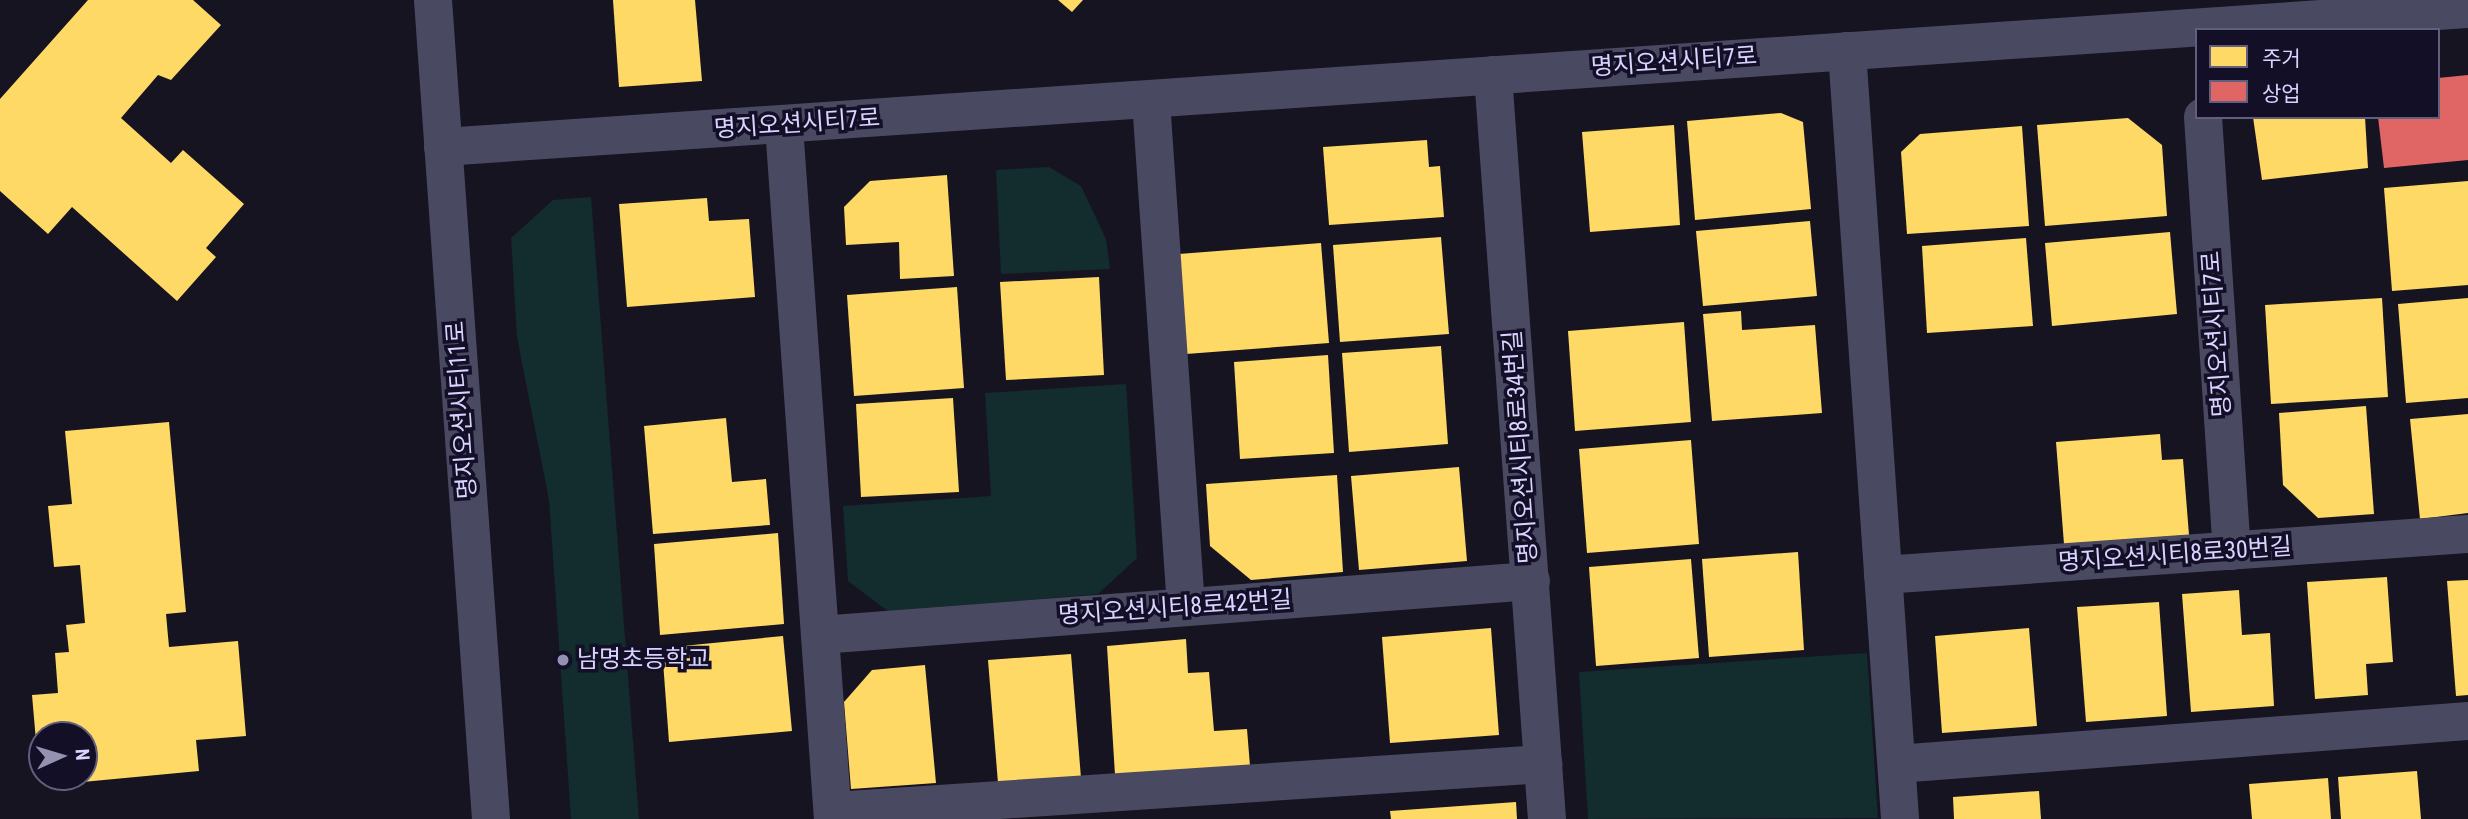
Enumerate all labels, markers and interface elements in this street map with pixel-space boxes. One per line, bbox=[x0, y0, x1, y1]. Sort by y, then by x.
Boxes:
legend bbox=[2195, 28, 2440, 119]
street label: 명지오션시티7로 bbox=[1590, 42, 1758, 82]
text: 주거 bbox=[2262, 47, 2301, 71]
text: 상업 bbox=[2262, 82, 2301, 106]
street label: 명지오션시티7로 bbox=[713, 104, 881, 144]
street label: 명지오션시티7로 bbox=[2197, 250, 2237, 418]
street label: 명지오션시티11로 bbox=[441, 320, 483, 500]
street label: 명지오션시티8로34번길 bbox=[1498, 329, 1544, 565]
street label: 명지오션시티8로30번길 bbox=[2057, 532, 2293, 578]
street label: 명지오션시티8로42번길 bbox=[1057, 585, 1293, 631]
place label: 남명초등학교 bbox=[577, 646, 709, 674]
marker: 남명초등학교 bbox=[555, 652, 571, 668]
north arrow bbox=[28, 721, 98, 791]
text: N bbox=[71, 748, 94, 761]

